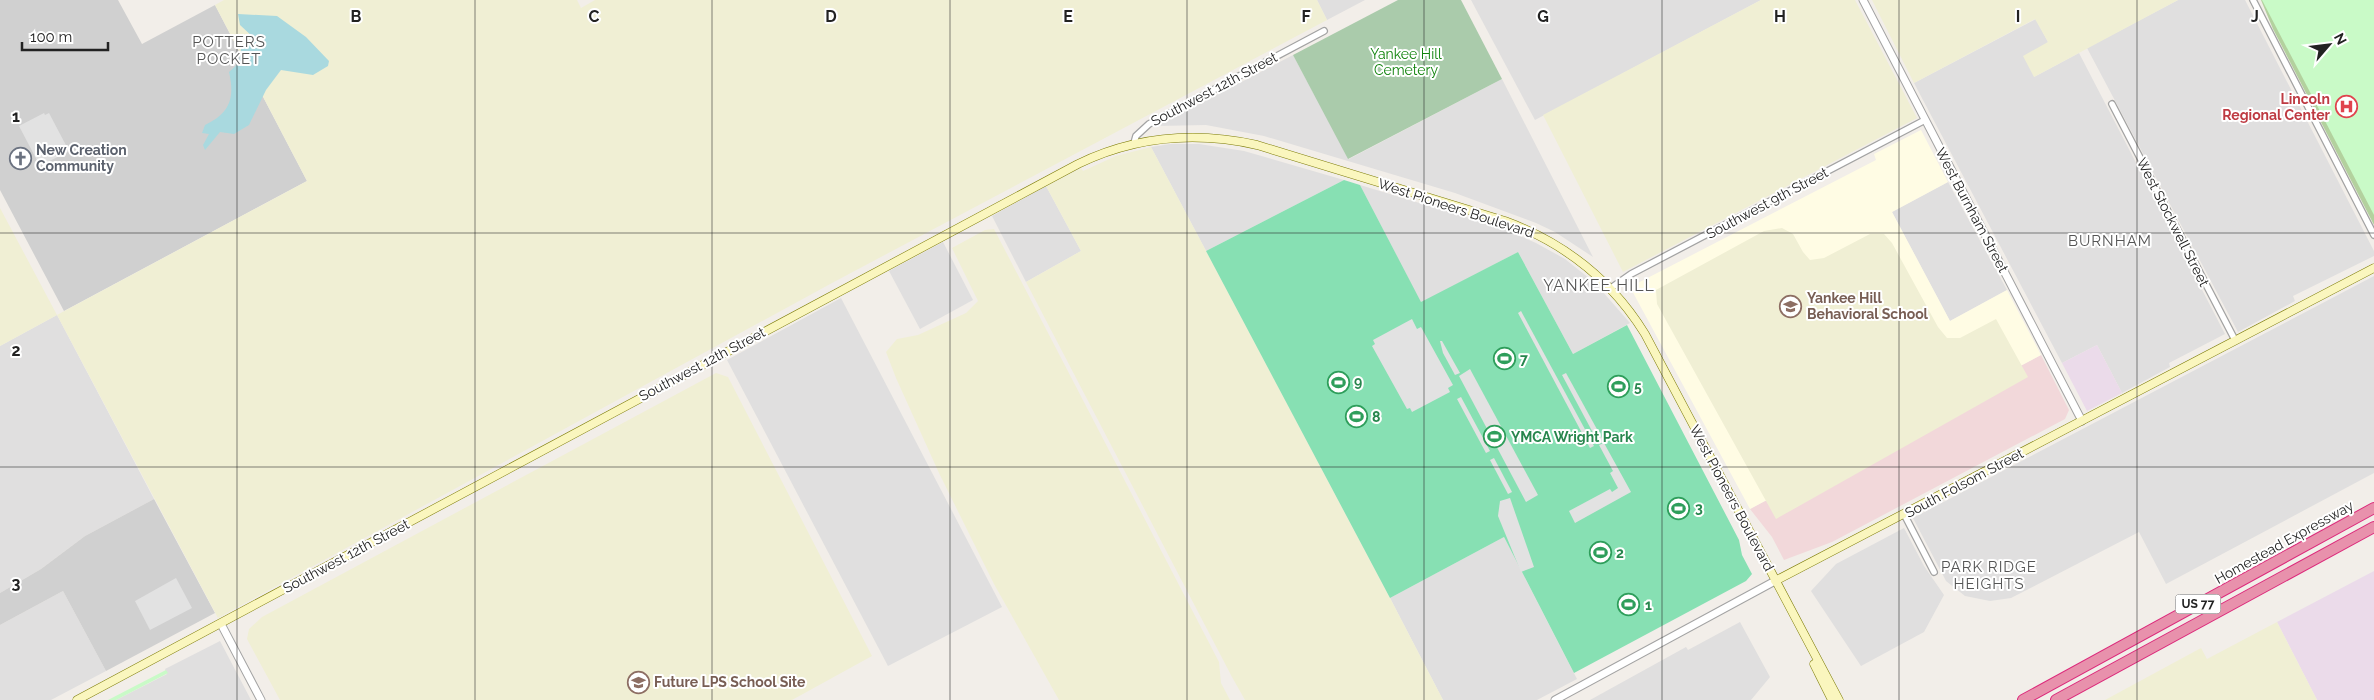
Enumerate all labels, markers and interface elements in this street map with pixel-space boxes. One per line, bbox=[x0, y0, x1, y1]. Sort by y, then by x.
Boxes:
text: B bbox=[351, 7, 362, 26]
text: C bbox=[589, 7, 600, 26]
text: D bbox=[825, 7, 837, 26]
text: E bbox=[1063, 7, 1073, 26]
text: F bbox=[1301, 7, 1311, 26]
text: G bbox=[1537, 7, 1549, 26]
text: H bbox=[1774, 7, 1786, 26]
text: I bbox=[2016, 7, 2020, 26]
text: J bbox=[2251, 7, 2259, 26]
scale bar bbox=[22, 20, 109, 52]
north arrow bbox=[2304, 20, 2354, 70]
text: 100 m bbox=[30, 28, 72, 46]
text: N bbox=[2331, 30, 2350, 47]
district label: POTTERS POCKET bbox=[192, 33, 266, 68]
park label: Yankee Hill Cemetery bbox=[1370, 46, 1442, 78]
street label: Southwest 12th Street bbox=[1148, 49, 1280, 129]
place label: Lincoln Regional Center bbox=[2222, 91, 2331, 123]
hospital icon: Lincoln Regional Center bbox=[2334, 95, 2358, 119]
text: 1 bbox=[12, 107, 20, 126]
place label: New Creation Community bbox=[36, 142, 127, 174]
street label: West Burnham Street bbox=[1932, 145, 2012, 275]
church icon: New Creation Community bbox=[8, 146, 32, 170]
street label: West Stockwell Street bbox=[2134, 155, 2213, 289]
street label: Southwest 9th Street bbox=[1703, 164, 1831, 242]
street label: West Pioneers Boulevard bbox=[1376, 175, 1536, 241]
district label: BURNHAM bbox=[2068, 232, 2152, 250]
district label: YANKEE HILL bbox=[1543, 276, 1655, 295]
place label: Yankee Hill Behavioral School bbox=[1807, 290, 1929, 322]
school or university icon: Yankee Hill Behavioral School bbox=[1779, 294, 1803, 318]
street label: Southwest 12th Street bbox=[636, 324, 768, 404]
text: 2 bbox=[11, 341, 21, 360]
sports icon: 7 bbox=[1492, 347, 1516, 371]
place label: 7 bbox=[1520, 351, 1528, 367]
sports icon: 9 bbox=[1326, 370, 1350, 394]
place label: 9 bbox=[1354, 374, 1362, 390]
sports icon: 5 bbox=[1606, 375, 1630, 399]
place label: 5 bbox=[1634, 379, 1642, 395]
sports icon: 8 bbox=[1344, 405, 1368, 429]
place label: 8 bbox=[1372, 409, 1380, 425]
street label: West Pioneers Boulevard bbox=[1687, 422, 1777, 574]
sports icon: YMCA Wright Park bbox=[1483, 425, 1507, 449]
place label: YMCA Wright Park bbox=[1511, 429, 1633, 445]
street label: South Folsom Street bbox=[1902, 445, 2026, 521]
sports icon: 3 bbox=[1667, 496, 1691, 520]
street label: Homestead Expressway bbox=[2212, 497, 2356, 587]
place label: 3 bbox=[1695, 500, 1703, 516]
street label: Southwest 12th Street bbox=[280, 516, 412, 596]
sports icon: 2 bbox=[1588, 541, 1612, 565]
place label: 2 bbox=[1616, 545, 1624, 561]
district label: PARK RIDGE HEIGHTS bbox=[1941, 558, 2037, 593]
text: 3 bbox=[12, 574, 21, 593]
sports icon: 1 bbox=[1617, 593, 1641, 617]
road number: US 77 bbox=[2176, 594, 2220, 614]
place label: 1 bbox=[1645, 597, 1652, 613]
school or university icon: Future LPS School Site bbox=[626, 670, 650, 694]
place label: Future LPS School Site bbox=[654, 674, 806, 690]

